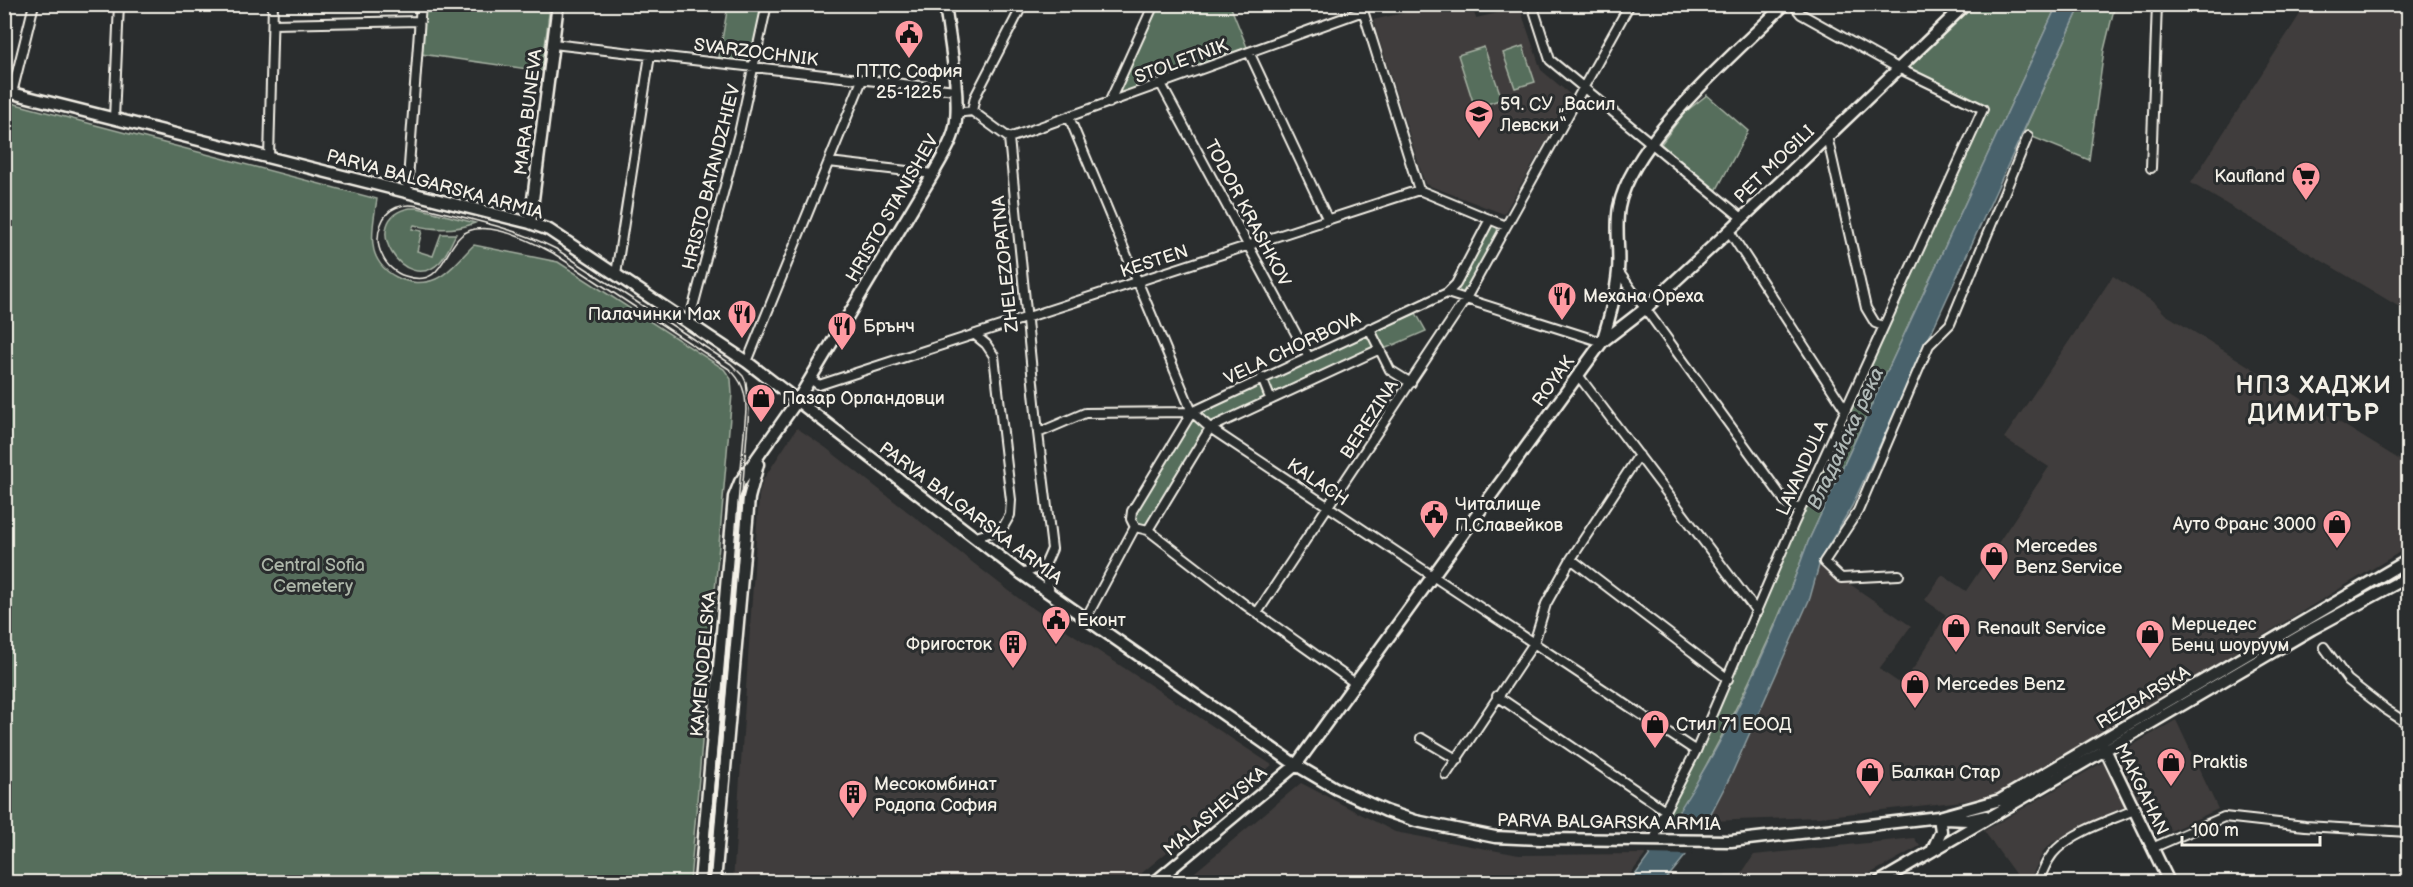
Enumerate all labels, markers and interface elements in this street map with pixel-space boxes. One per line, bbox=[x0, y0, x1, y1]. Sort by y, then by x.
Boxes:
public building icon: ПТТС София 25-1225 bbox=[893, 18, 925, 60]
street label: SVARZOCHNIK bbox=[693, 34, 820, 71]
street label: STOLETNIK bbox=[1132, 35, 1231, 88]
street label: MARA BUNEVA bbox=[510, 48, 547, 176]
place label: ПТТС София 25-1225 bbox=[855, 61, 963, 103]
street label: HRISTO BATANDZHIEV bbox=[678, 82, 745, 272]
place label: 59. СУ „Васил Левски“ bbox=[1499, 94, 1615, 136]
school or university icon: 59. СУ „Васил Левски“ bbox=[1463, 98, 1495, 140]
street label: PET MOGILI bbox=[1730, 121, 1819, 208]
street label: HRISTO STANISHEV bbox=[842, 131, 943, 286]
street label: TODOR KRASHKOV bbox=[1200, 136, 1295, 290]
street label: PARVA BALGARSKA ARMIA bbox=[324, 145, 546, 224]
supermarket icon: Kaufland bbox=[2290, 160, 2322, 202]
place label: Kaufland bbox=[2214, 166, 2285, 187]
street label: ZHELEZOPATNA bbox=[988, 195, 1023, 334]
street label: KESTEN bbox=[1117, 241, 1191, 282]
restaurant icon: Механа Ореха bbox=[1546, 280, 1578, 322]
place label: Механа Ореха bbox=[1583, 286, 1704, 307]
restaurant icon: Палачинки Max bbox=[726, 298, 758, 340]
place label: Палачинки Max bbox=[588, 304, 722, 325]
street label: VELA CHORBOVA bbox=[1221, 308, 1364, 389]
restaurant icon: Брънч bbox=[826, 310, 858, 352]
place label: Брънч bbox=[863, 316, 915, 337]
street label: ROYAK bbox=[1528, 352, 1579, 411]
water label: Владайска река bbox=[1802, 364, 1889, 513]
district label: НПЗ ХАДЖИ ДИМИТЪР bbox=[2236, 371, 2392, 428]
street label: BEREZINA bbox=[1336, 376, 1403, 463]
shop icon: Пазар Орландовци bbox=[745, 382, 777, 424]
place label: Пазар Орландовци bbox=[782, 388, 945, 409]
street label: LAVANDULA bbox=[1772, 417, 1833, 519]
street label: PARVA BALGARSKA ARMIA bbox=[875, 438, 1066, 589]
street label: KALACH bbox=[1283, 454, 1352, 511]
place label: Читалище П.Славейков bbox=[1455, 494, 1563, 536]
public building icon: Читалище П.Славейков bbox=[1418, 498, 1450, 540]
shop icon: Ауто Франс 3000 bbox=[2321, 508, 2353, 550]
place label: Ауто Франс 3000 bbox=[2172, 514, 2316, 535]
place label: Mercedes Benz Service bbox=[2015, 536, 2123, 578]
shop icon: Mercedes Benz Service bbox=[1978, 540, 2010, 582]
park label: Central Sofia Cemetery bbox=[261, 555, 365, 597]
street label: KAMENODELSKA bbox=[687, 590, 720, 738]
public building icon: Еконт bbox=[1040, 604, 1072, 646]
place label: Еконт bbox=[1077, 610, 1127, 631]
shop icon: Renault Service bbox=[1940, 612, 1972, 654]
place label: Мерцедес Бенц шоуруум bbox=[2171, 614, 2289, 656]
place label: Renault Service bbox=[1977, 618, 2106, 639]
shop icon: Мерцедес Бенц шоуруум bbox=[2134, 618, 2166, 660]
building icon: Фригосток bbox=[997, 628, 1029, 670]
place label: Фригосток bbox=[906, 634, 992, 655]
street label: REZBARSKA bbox=[2093, 661, 2194, 734]
shop icon: Mercedes Benz bbox=[1899, 668, 1931, 710]
place label: Mercedes Benz bbox=[1936, 674, 2066, 695]
shop icon: Стил 71 ЕООД bbox=[1639, 708, 1671, 750]
place label: Стил 71 ЕООД bbox=[1676, 714, 1792, 735]
street label: MAKGAHAN bbox=[2110, 740, 2173, 839]
shop icon: Praktis bbox=[2155, 746, 2187, 788]
place label: Praktis bbox=[2192, 752, 2248, 773]
shop icon: Балкан Стар bbox=[1854, 756, 1886, 798]
street label: MALASHEVSKA bbox=[1159, 762, 1271, 861]
place label: Балкан Стар bbox=[1891, 762, 2000, 783]
place label: Месокомбинат Родопа София bbox=[874, 774, 998, 816]
building icon: Месокомбинат Родопа София bbox=[837, 778, 869, 820]
scale bar bbox=[2182, 809, 2320, 847]
street label: PARVA BALGARSKA ARMIA bbox=[1497, 810, 1721, 835]
text: 100 m bbox=[2191, 820, 2239, 841]

